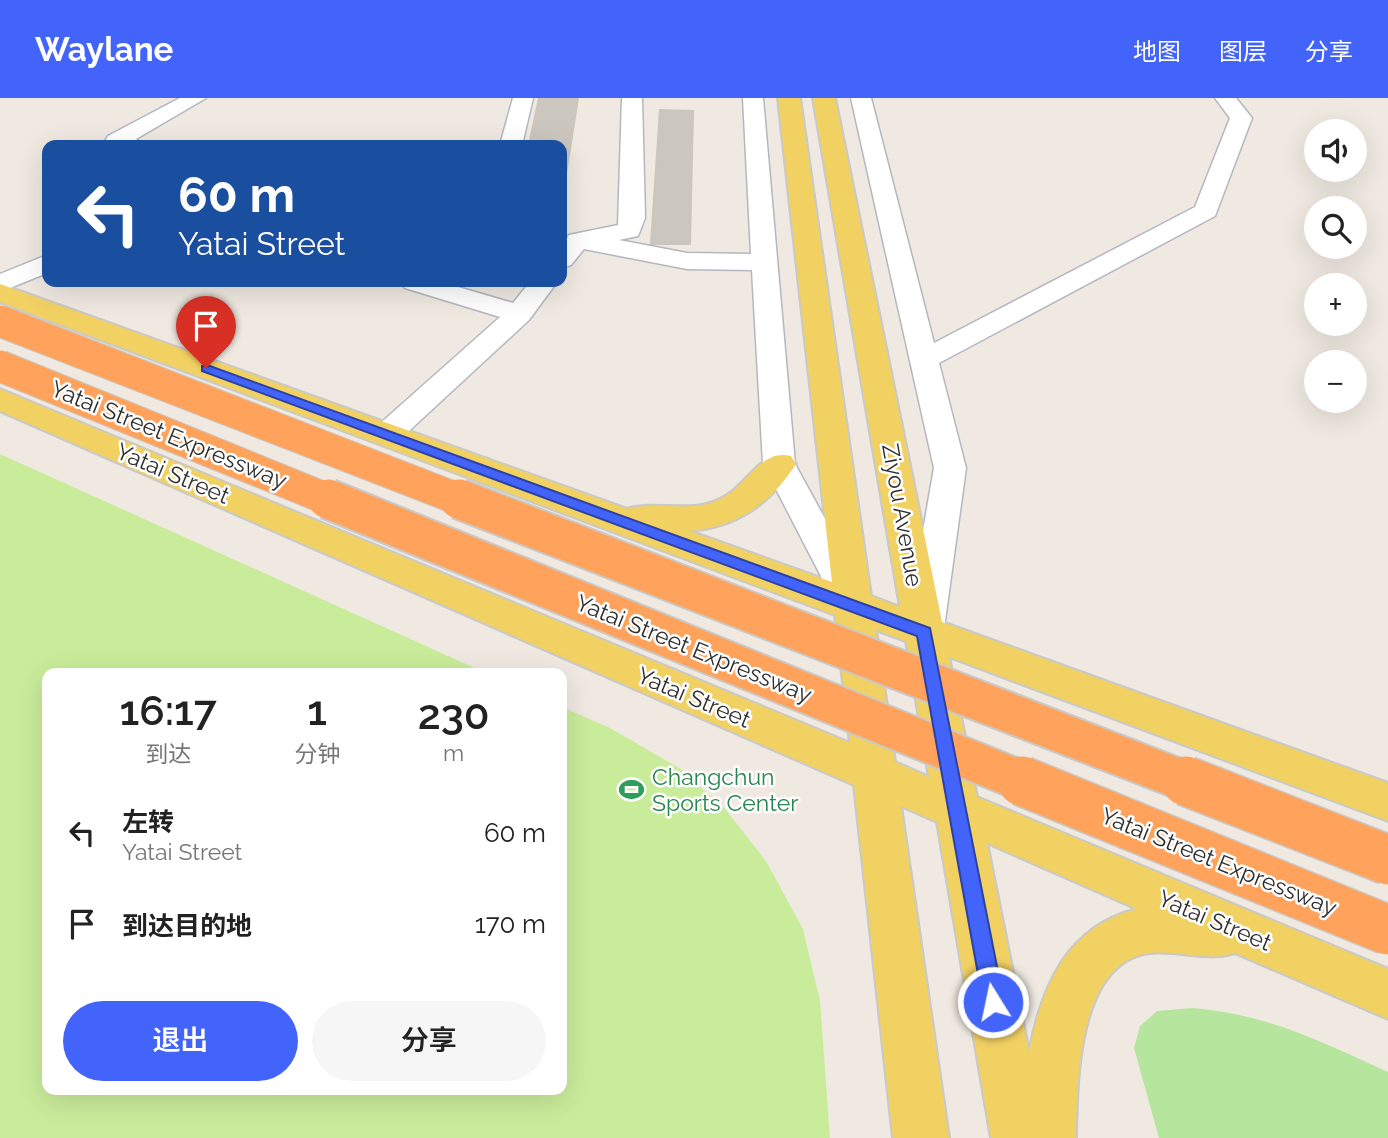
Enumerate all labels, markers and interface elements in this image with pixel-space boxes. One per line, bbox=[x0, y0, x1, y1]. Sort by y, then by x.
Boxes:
text: Waylane bbox=[35, 30, 173, 69]
text: 地图 bbox=[1133, 37, 1181, 66]
text: 图层 bbox=[1219, 37, 1267, 66]
text: 分享 bbox=[1305, 37, 1353, 66]
map controls bbox=[1304, 119, 1367, 413]
button: sound bbox=[1304, 119, 1367, 182]
text: 60 m bbox=[178, 166, 295, 223]
icon: left bbox=[63, 168, 154, 259]
button: search bbox=[1304, 196, 1367, 259]
text: Yatai Street bbox=[178, 225, 345, 262]
button: + bbox=[1304, 273, 1367, 336]
pin bbox=[176, 296, 236, 368]
icon: arrive bbox=[187, 307, 225, 345]
button: − bbox=[1304, 350, 1367, 413]
street label: Yatai Street Expressway bbox=[47, 374, 291, 494]
street label: Yatai Street bbox=[112, 437, 234, 509]
street label: Ziyou Avenue bbox=[877, 441, 929, 589]
street label: Yatai Street Expressway bbox=[572, 588, 816, 708]
street label: Yatai Street bbox=[633, 661, 755, 733]
text: 16:17 bbox=[119, 686, 217, 735]
text: 1 bbox=[307, 686, 327, 735]
text: 230 bbox=[418, 690, 490, 739]
text: m bbox=[443, 739, 464, 766]
text: 到达 bbox=[145, 740, 191, 767]
text: 分钟 bbox=[294, 740, 340, 767]
place label: Changchun Sports Center bbox=[652, 763, 798, 816]
sports icon: Changchun Sports Center bbox=[618, 775, 646, 803]
street label: Yatai Street Expressway bbox=[1097, 801, 1341, 921]
text: 左转 bbox=[122, 807, 174, 837]
icon: left bbox=[63, 814, 101, 852]
text: 60 m bbox=[484, 818, 546, 848]
text: Yatai Street bbox=[122, 838, 242, 865]
street label: Yatai Street bbox=[1154, 884, 1276, 956]
icon: arrive bbox=[63, 905, 101, 943]
text: 170 m bbox=[475, 909, 546, 939]
text: 到达目的地 bbox=[122, 911, 252, 941]
position arrow bbox=[956, 965, 1030, 1039]
button: 退出 bbox=[63, 1001, 298, 1081]
button: 分享 bbox=[312, 1001, 546, 1081]

